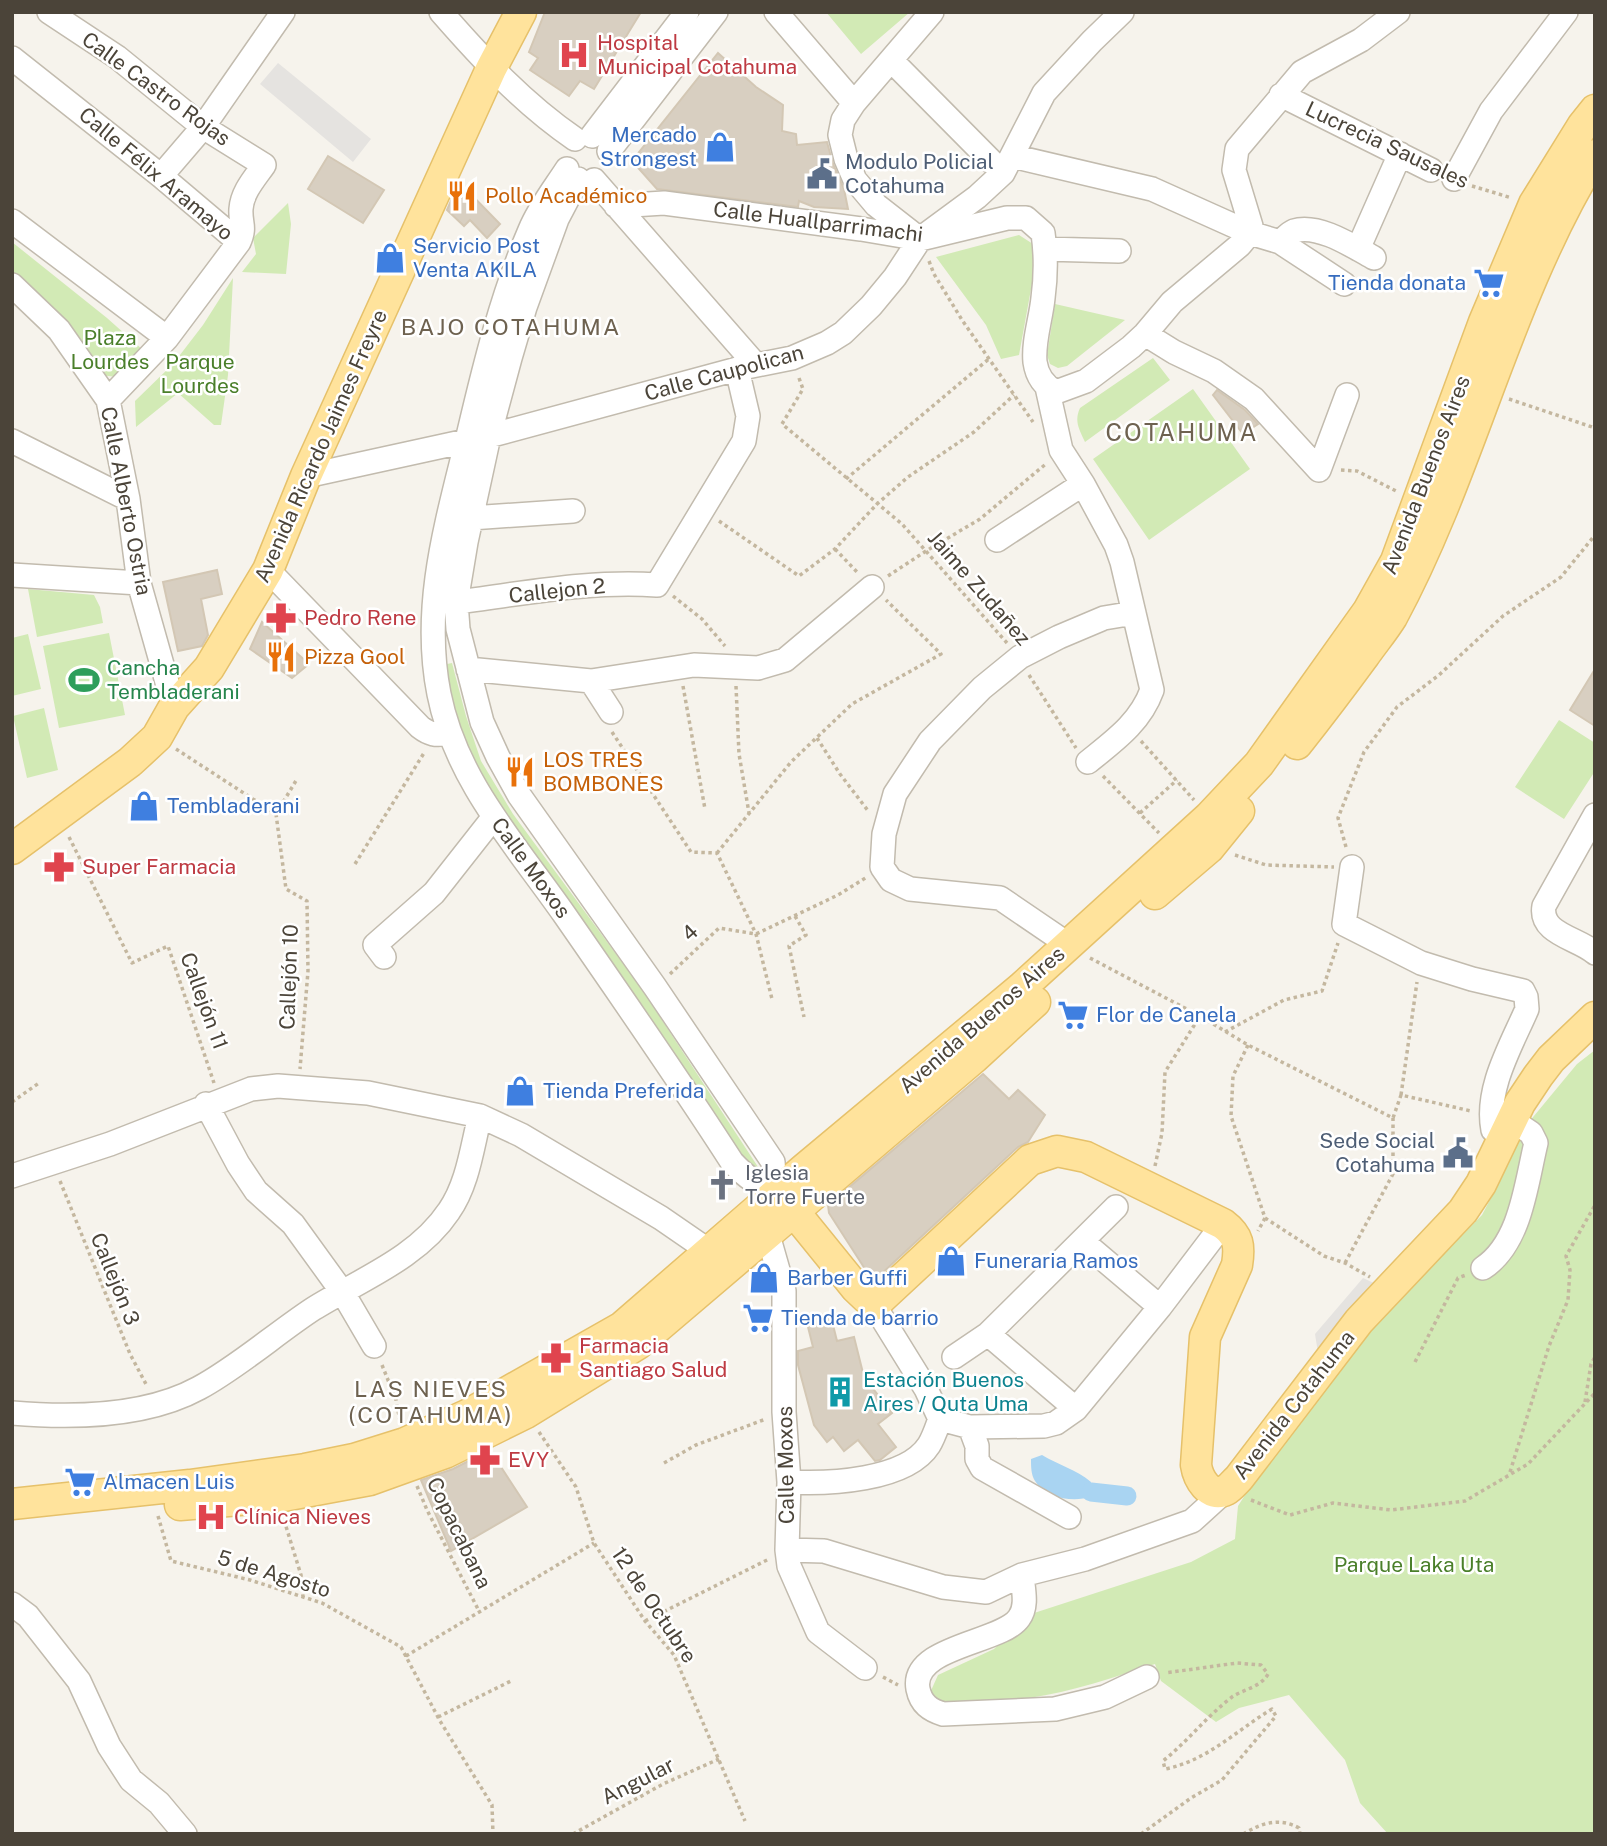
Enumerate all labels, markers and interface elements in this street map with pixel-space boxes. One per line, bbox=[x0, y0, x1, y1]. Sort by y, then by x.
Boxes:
street label: Calle Castro Rojas bbox=[77, 26, 235, 151]
place label: Hospital Municipal Cotahuma bbox=[597, 30, 797, 79]
hospital icon: Hospital Municipal Cotahuma bbox=[557, 38, 591, 72]
street label: Lucrecia Sausales bbox=[1302, 96, 1473, 193]
street label: Calle Félix Aramayo bbox=[74, 102, 239, 245]
place label: Mercado Strongest bbox=[600, 122, 697, 171]
shop icon: Mercado Strongest bbox=[703, 130, 737, 164]
place label: Modulo Policial Cotahuma bbox=[845, 149, 994, 198]
public building icon: Modulo Policial Cotahuma bbox=[805, 157, 839, 191]
restaurant icon: Pollo Académico bbox=[445, 179, 479, 213]
place label: Pollo Académico bbox=[485, 183, 647, 208]
street label: Calle Huallparrimachi bbox=[712, 196, 924, 247]
place label: Servicio Post Venta AKILA bbox=[413, 233, 540, 282]
shop icon: Servicio Post Venta AKILA bbox=[373, 241, 407, 275]
supermarket icon: Tienda donata bbox=[1472, 266, 1506, 300]
place label: Tienda donata bbox=[1328, 270, 1466, 295]
street label: Avenida Ricardo Jaimes Freyre bbox=[249, 305, 392, 586]
district label: BAJO COTAHUMA bbox=[401, 313, 621, 340]
park label: Plaza Lourdes bbox=[71, 325, 149, 374]
street label: Calle Caupolican bbox=[642, 339, 806, 406]
park label: Parque Lourdes bbox=[161, 349, 239, 398]
street label: Avenida Buenos Aires bbox=[1376, 372, 1475, 578]
street label: Calle Alberto Ostria bbox=[96, 404, 157, 597]
district label: COTAHUMA bbox=[1106, 418, 1258, 446]
street label: Jaime Zudañez bbox=[923, 525, 1036, 650]
street label: Callejon 2 bbox=[507, 573, 606, 608]
pharmacy icon: Pedro Rene bbox=[264, 601, 298, 635]
place label: Pedro Rene bbox=[304, 605, 416, 630]
restaurant icon: Pizza Gool bbox=[264, 640, 298, 674]
place label: Pizza Gool bbox=[304, 644, 405, 669]
place label: Cancha Tembladerani bbox=[107, 655, 240, 704]
sports icon: Cancha Tembladerani bbox=[67, 663, 101, 697]
place label: LOS TRES BOMBONES bbox=[543, 747, 663, 796]
restaurant icon: LOS TRES BOMBONES bbox=[503, 755, 537, 789]
shop icon: Tembladerani bbox=[127, 789, 161, 823]
place label: Tembladerani bbox=[167, 793, 300, 818]
street label: Calle Moxos bbox=[487, 813, 576, 923]
pharmacy icon: Super Farmacia bbox=[42, 850, 76, 884]
place label: Super Farmacia bbox=[82, 854, 236, 879]
street label: 4 bbox=[676, 919, 703, 946]
street label: Callejón 10 bbox=[274, 924, 303, 1030]
street label: Avenida Buenos Aires bbox=[894, 941, 1069, 1098]
street label: Callejón 11 bbox=[175, 949, 234, 1053]
supermarket icon: Flor de Canela bbox=[1056, 998, 1090, 1032]
place label: Flor de Canela bbox=[1096, 1002, 1236, 1027]
shop icon: Tienda Preferida bbox=[503, 1074, 537, 1108]
place label: Tienda Preferida bbox=[543, 1078, 704, 1103]
place label: Sede Social Cotahuma bbox=[1319, 1128, 1435, 1177]
public building icon: Sede Social Cotahuma bbox=[1441, 1136, 1475, 1170]
place label: Iglesia Torre Fuerte bbox=[745, 1160, 865, 1209]
church icon: Iglesia Torre Fuerte bbox=[705, 1168, 739, 1202]
street label: Callejón 3 bbox=[86, 1229, 145, 1329]
shop icon: Funeraria Ramos bbox=[934, 1244, 968, 1278]
place label: Funeraria Ramos bbox=[974, 1248, 1138, 1273]
shop icon: Barber Guffi bbox=[747, 1261, 781, 1295]
place label: Barber Guffi bbox=[787, 1265, 907, 1290]
supermarket icon: Tienda de barrio bbox=[741, 1301, 775, 1335]
place label: Tienda de barrio bbox=[781, 1305, 939, 1330]
street label: Avenida Cotahuma bbox=[1228, 1325, 1360, 1484]
place label: Farmacia Santiago Salud bbox=[579, 1333, 727, 1382]
pharmacy icon: Farmacia Santiago Salud bbox=[539, 1341, 573, 1375]
place label: Estación Buenos Aires / Quta Uma bbox=[863, 1367, 1028, 1416]
district label: LAS NIEVES (COTAHUMA) bbox=[348, 1375, 514, 1428]
building icon: Estación Buenos Aires / Quta Uma bbox=[823, 1375, 857, 1409]
street label: Calle Moxos bbox=[772, 1406, 799, 1524]
pharmacy icon: EVY bbox=[468, 1443, 502, 1477]
place label: EVY bbox=[508, 1447, 549, 1472]
supermarket icon: Almacen Luis bbox=[63, 1465, 97, 1499]
place label: Almacen Luis bbox=[103, 1469, 235, 1494]
street label: Copacabana bbox=[422, 1473, 497, 1593]
hospital icon: Clínica Nieves bbox=[194, 1500, 228, 1534]
place label: Clínica Nieves bbox=[234, 1504, 371, 1529]
street label: 12 de Octubre bbox=[606, 1542, 702, 1667]
street label: 5 de Agosto bbox=[215, 1544, 334, 1603]
park label: Parque Laka Uta bbox=[1334, 1552, 1494, 1577]
street label: Angular bbox=[597, 1752, 678, 1809]

